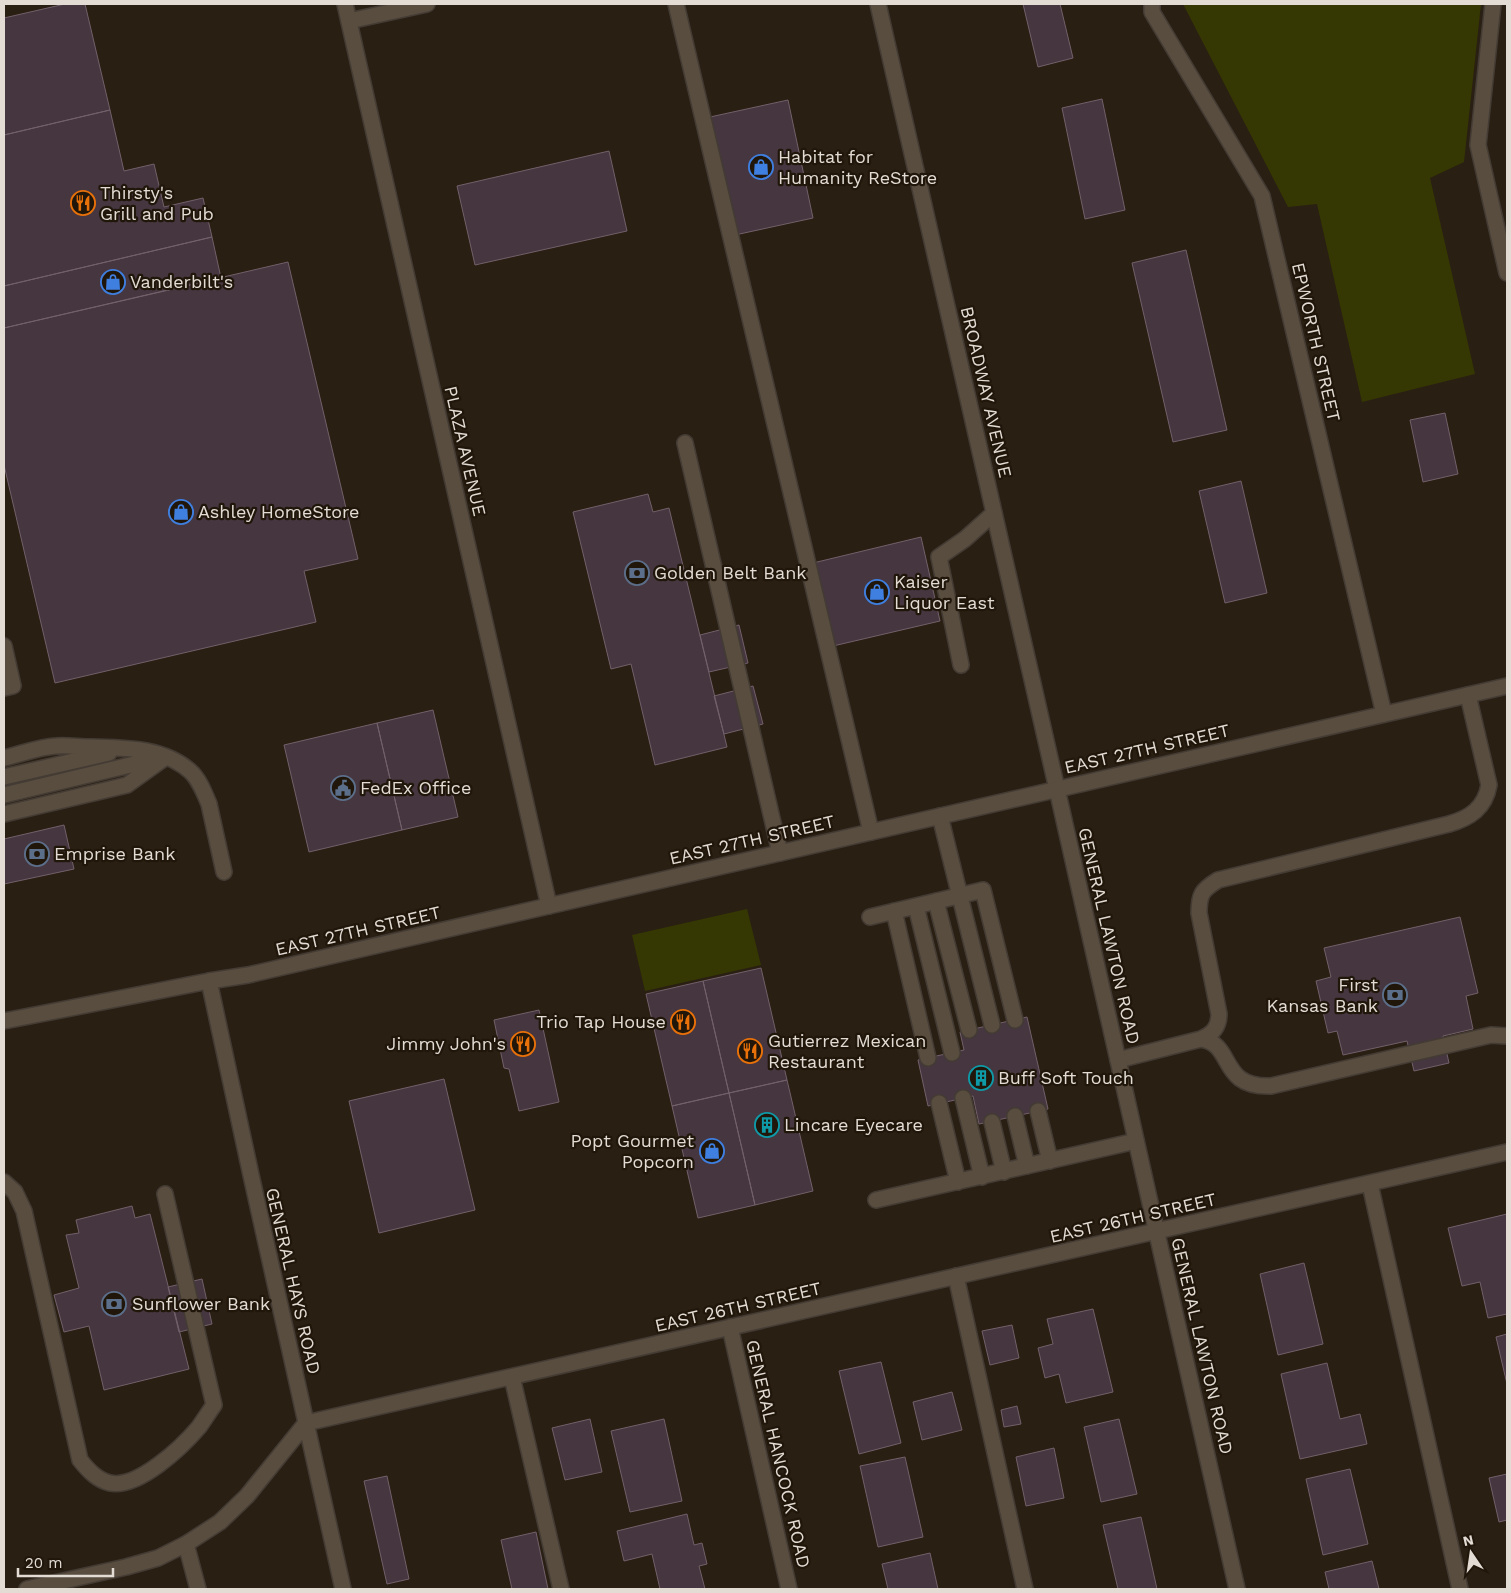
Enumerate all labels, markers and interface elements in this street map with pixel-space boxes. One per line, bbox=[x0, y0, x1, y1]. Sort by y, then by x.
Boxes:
place label: Habitat for Humanity ReStore bbox=[778, 146, 937, 188]
shop icon: Habitat for Humanity ReStore bbox=[748, 154, 774, 180]
place label: Thirsty's Grill and Pub bbox=[100, 182, 214, 224]
restaurant icon: Thirsty's Grill and Pub bbox=[70, 190, 96, 216]
street label: EPWORTH STREET bbox=[1288, 260, 1345, 424]
shop icon: Vanderbilt's bbox=[100, 269, 126, 295]
place label: Vanderbilt's bbox=[130, 271, 233, 292]
street label: BROADWAY AVENUE bbox=[957, 304, 1016, 480]
street label: PLAZA AVENUE bbox=[440, 384, 491, 518]
shop icon: Ashley HomeStore bbox=[168, 499, 194, 525]
place label: Ashley HomeStore bbox=[198, 501, 360, 522]
bank icon: Golden Belt Bank bbox=[624, 560, 650, 586]
place label: Golden Belt Bank bbox=[654, 562, 807, 583]
place label: Kaiser Liquor East bbox=[894, 571, 995, 613]
shop icon: Kaiser Liquor East bbox=[864, 579, 890, 605]
street label: EAST 27TH STREET bbox=[1062, 719, 1232, 778]
public building icon: FedEx Office bbox=[330, 775, 356, 801]
place label: FedEx Office bbox=[360, 777, 471, 798]
street label: EAST 27TH STREET bbox=[667, 810, 837, 869]
street label: GENERAL LAWTON ROAD bbox=[1074, 825, 1145, 1046]
bank icon: Emprise Bank bbox=[24, 841, 50, 867]
place label: Emprise Bank bbox=[54, 843, 175, 864]
street label: EAST 27TH STREET bbox=[273, 901, 443, 960]
place label: First Kansas Bank bbox=[1267, 974, 1378, 1016]
bank icon: First Kansas Bank bbox=[1382, 982, 1408, 1008]
restaurant icon: Trio Tap House bbox=[670, 1009, 696, 1035]
place label: Trio Tap House bbox=[536, 1011, 666, 1032]
place label: Gutierrez Mexican Restaurant bbox=[768, 1030, 926, 1072]
restaurant icon: Jimmy John's bbox=[510, 1031, 536, 1057]
place label: Jimmy John's bbox=[386, 1033, 506, 1054]
restaurant icon: Gutierrez Mexican Restaurant bbox=[737, 1038, 763, 1064]
building icon: Buff Soft Touch bbox=[968, 1065, 994, 1091]
place label: Buff Soft Touch bbox=[998, 1067, 1134, 1088]
building icon: Lincare Eyecare bbox=[754, 1112, 780, 1138]
place label: Lincare Eyecare bbox=[784, 1114, 923, 1135]
place label: Popt Gourmet Popcorn bbox=[570, 1130, 694, 1172]
shop icon: Popt Gourmet Popcorn bbox=[699, 1138, 725, 1164]
street label: GENERAL HAYS ROAD bbox=[262, 1186, 325, 1376]
street label: EAST 26TH STREET bbox=[1048, 1188, 1218, 1247]
street label: GENERAL LAWTON ROAD bbox=[1167, 1235, 1238, 1456]
street label: EAST 26TH STREET bbox=[653, 1277, 823, 1336]
bank icon: Sunflower Bank bbox=[101, 1291, 127, 1317]
place label: Sunflower Bank bbox=[132, 1293, 270, 1314]
street label: GENERAL HANCOCK ROAD bbox=[742, 1338, 815, 1570]
north arrow bbox=[1446, 1528, 1496, 1578]
text: N bbox=[1461, 1531, 1475, 1549]
scale bar bbox=[18, 1546, 112, 1578]
text: 20 m bbox=[25, 1554, 63, 1572]

